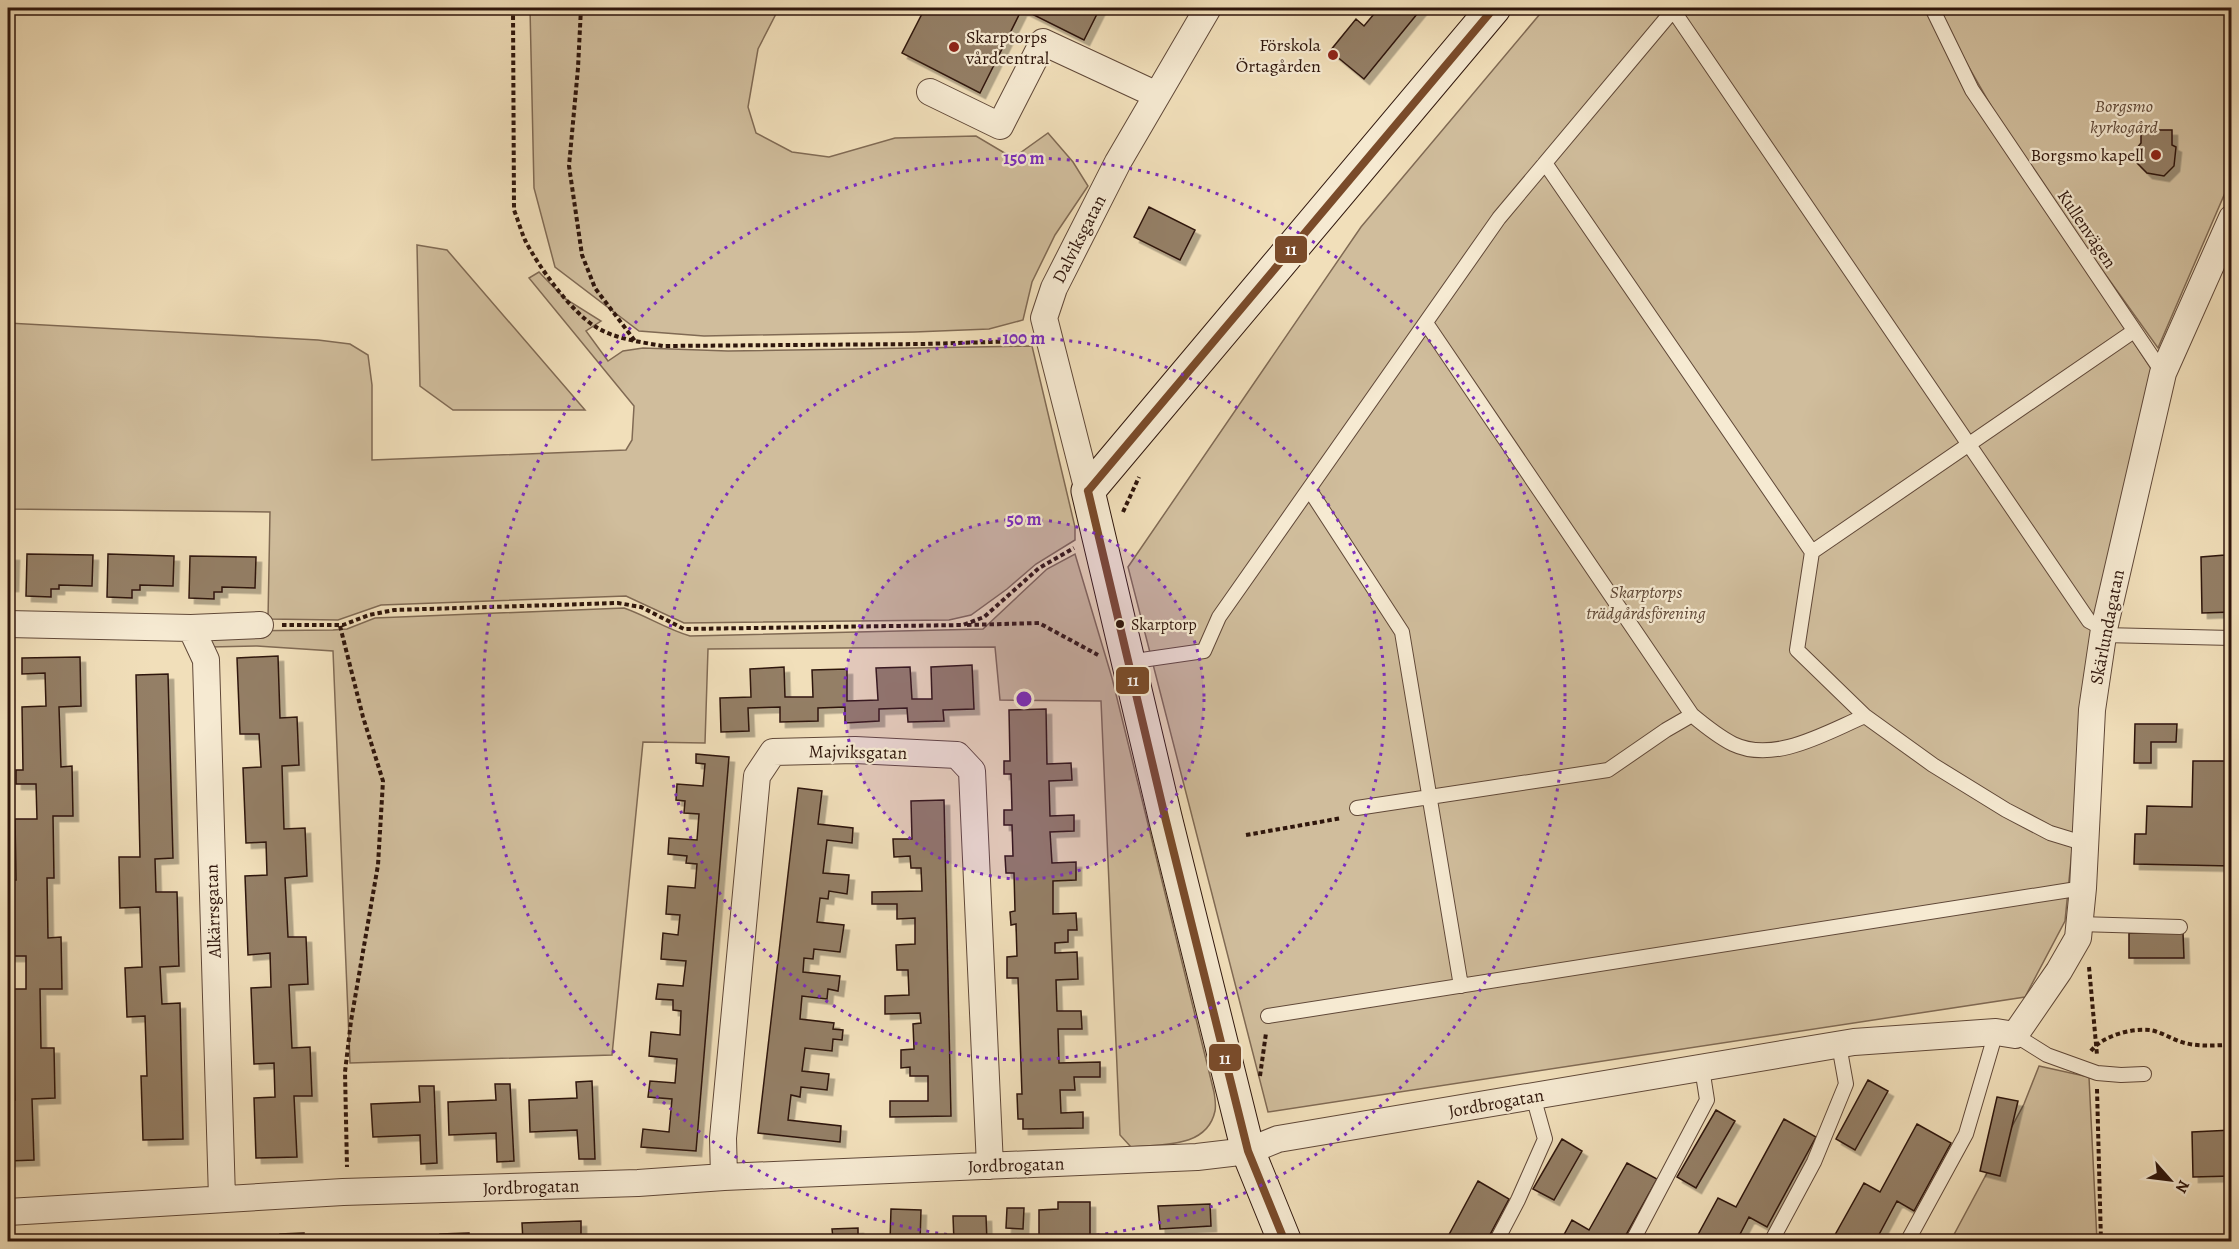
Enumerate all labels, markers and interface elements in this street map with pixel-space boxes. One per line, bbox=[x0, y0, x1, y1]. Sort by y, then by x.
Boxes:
place label: Skarptorps vårdcentral bbox=[965, 25, 1050, 70]
place label: Förskola Örtagården bbox=[1236, 33, 1322, 78]
marker: Skarptorps vårdcentral bbox=[947, 40, 961, 54]
marker: Förskola Örtagården bbox=[1326, 48, 1340, 62]
park label: Borgsmo kyrkogård bbox=[2090, 94, 2159, 139]
place label: Borgsmo kapell bbox=[2030, 143, 2145, 167]
text: 150 m bbox=[1003, 146, 1045, 170]
marker: Borgsmo kapell bbox=[2149, 148, 2163, 162]
street label: Kullenvägen bbox=[2052, 185, 2122, 273]
street label: Dalviksgatan bbox=[1046, 191, 1112, 287]
line badge: 11 bbox=[1274, 235, 1308, 264]
text: 11 bbox=[1285, 239, 1297, 261]
text: 100 m bbox=[1003, 326, 1045, 350]
text: 50 m bbox=[1007, 507, 1041, 531]
street label: Skärlundagatan bbox=[2084, 567, 2130, 687]
park label: Skarptorps trädgårdsförening bbox=[1586, 580, 1706, 625]
place label: Skarptorp bbox=[1131, 614, 1197, 636]
marker: Skarptorp bbox=[1114, 618, 1126, 630]
line badge: 11 bbox=[1115, 666, 1150, 695]
text: 11 bbox=[1127, 670, 1139, 692]
centre of rings bbox=[1014, 689, 1034, 709]
street label: Majviksgatan bbox=[809, 739, 908, 765]
street label: Alkärrsgatan bbox=[199, 864, 227, 959]
line badge: 11 bbox=[1208, 1043, 1242, 1072]
text: 11 bbox=[1219, 1048, 1231, 1070]
street label: Jordbrogatan bbox=[1446, 1083, 1546, 1123]
north arrow bbox=[2140, 1150, 2200, 1210]
street label: Jordbrogatan bbox=[967, 1151, 1065, 1179]
street label: Jordbrogatan bbox=[482, 1173, 580, 1201]
text: N bbox=[2170, 1176, 2195, 1197]

